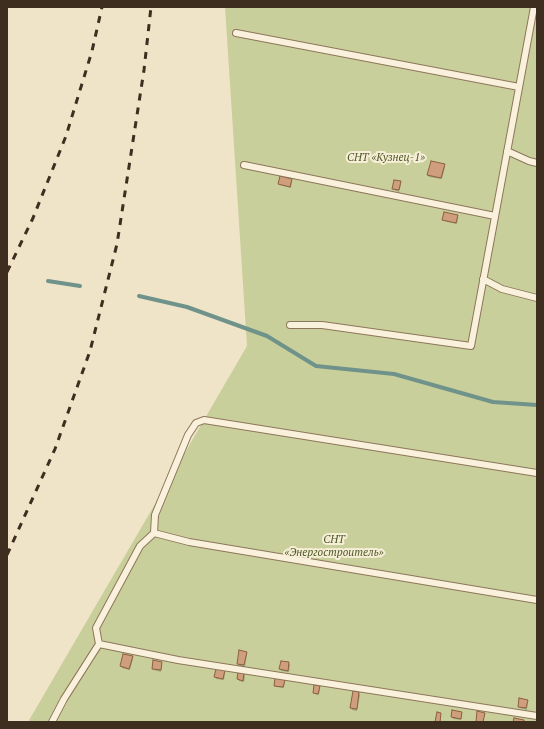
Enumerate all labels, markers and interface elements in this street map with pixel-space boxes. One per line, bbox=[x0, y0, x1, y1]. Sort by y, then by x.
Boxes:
park label: СНТ «Кузнец-1» bbox=[347, 151, 425, 165]
park label: СНТ «Энергостроитель» bbox=[284, 533, 384, 559]

